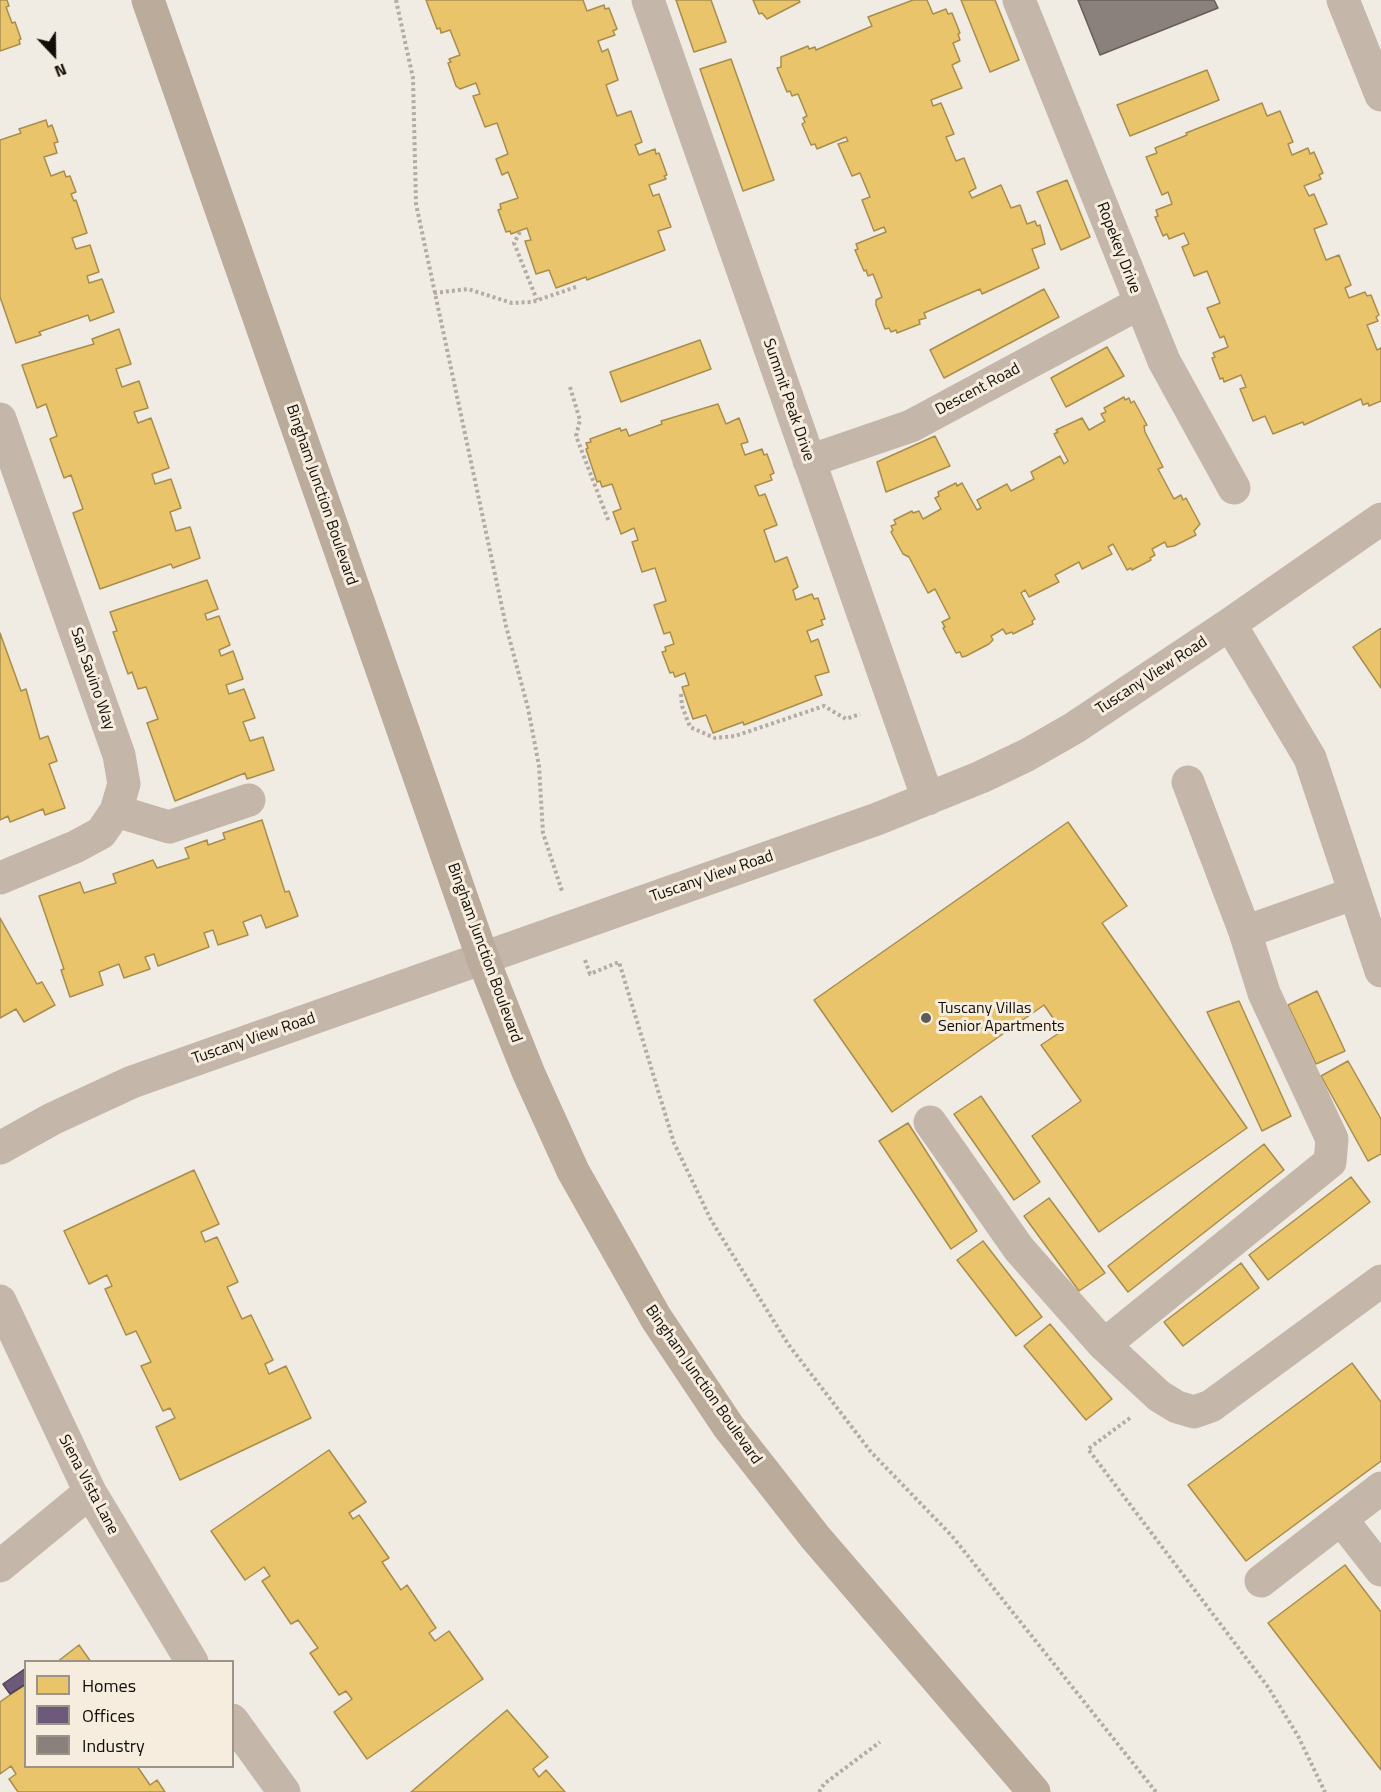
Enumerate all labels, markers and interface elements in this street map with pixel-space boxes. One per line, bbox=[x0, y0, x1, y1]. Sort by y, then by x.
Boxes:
north arrow bbox=[24, 24, 84, 84]
text: N bbox=[51, 57, 70, 84]
street label: Ropekey Drive bbox=[1092, 200, 1144, 296]
street label: Summit Peak Drive bbox=[758, 336, 818, 464]
street label: Descent Road bbox=[932, 360, 1024, 420]
street label: Bingham Junction Boulevard bbox=[281, 402, 361, 588]
street label: San Savino Way bbox=[66, 625, 118, 733]
street label: Tuscany View Road bbox=[1093, 633, 1211, 719]
street label: Tuscany View Road bbox=[648, 847, 776, 907]
street label: Bingham Junction Boulevard bbox=[443, 861, 525, 1045]
place label: Tuscany Villas Senior Apartments bbox=[938, 999, 1065, 1037]
street label: Tuscany View Road bbox=[190, 1009, 318, 1069]
marker: Tuscany Villas Senior Apartments bbox=[919, 1011, 933, 1025]
street label: Bingham Junction Boulevard bbox=[641, 1302, 765, 1468]
street label: Siena Vista Lane bbox=[54, 1432, 122, 1538]
legend bbox=[24, 1660, 234, 1768]
text: Homes bbox=[82, 1672, 136, 1699]
text: Offices bbox=[82, 1702, 135, 1729]
text: Industry bbox=[82, 1732, 145, 1759]

